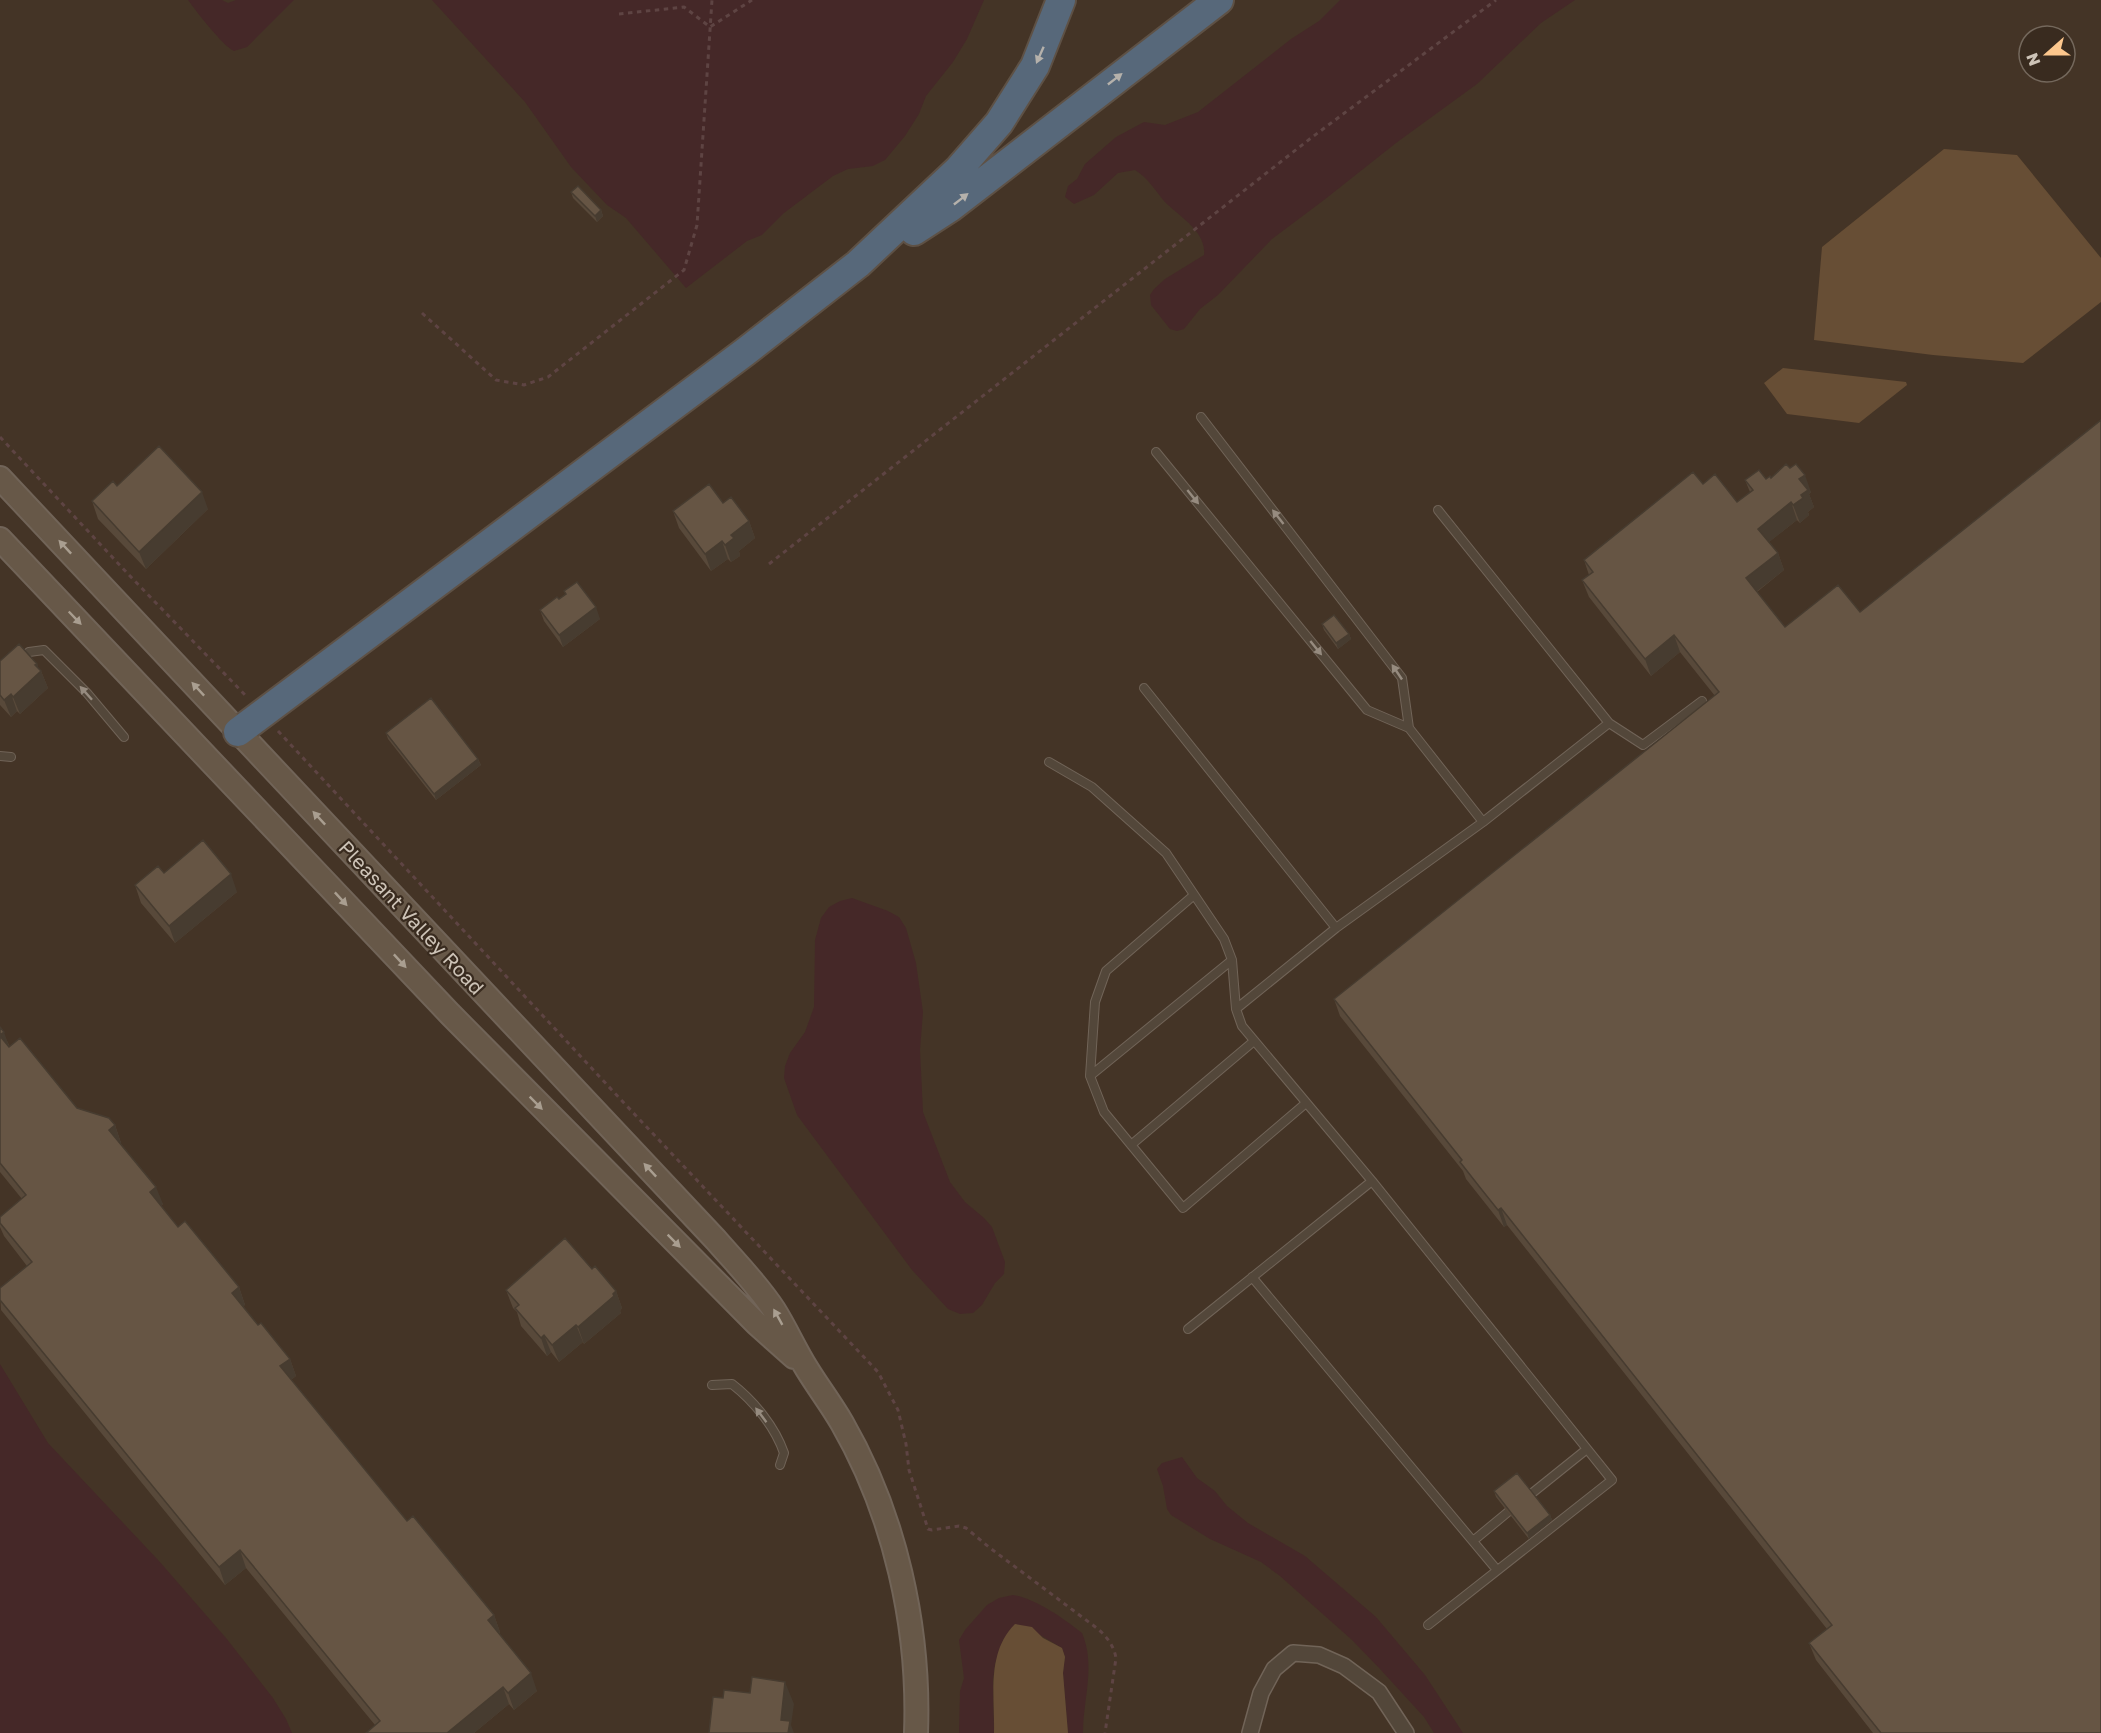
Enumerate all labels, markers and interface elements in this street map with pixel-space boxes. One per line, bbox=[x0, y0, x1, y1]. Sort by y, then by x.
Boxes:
north arrow bbox=[2017, 24, 2077, 84]
one-way arrow bbox=[1036, 46, 1045, 63]
text: N bbox=[2021, 50, 2045, 69]
one-way arrow bbox=[1107, 73, 1123, 86]
one-way arrow bbox=[953, 193, 969, 205]
one-way arrow bbox=[1186, 489, 1199, 505]
one-way arrow bbox=[1272, 509, 1285, 525]
one-way arrow bbox=[58, 539, 72, 554]
one-way arrow bbox=[68, 610, 81, 625]
one-way arrow bbox=[1309, 640, 1322, 655]
one-way arrow bbox=[1391, 664, 1403, 680]
one-way arrow bbox=[192, 682, 205, 697]
one-way arrow bbox=[80, 686, 93, 701]
one-way arrow bbox=[313, 812, 327, 826]
street label: Pleasant Valley Road bbox=[334, 835, 490, 999]
one-way arrow bbox=[334, 891, 348, 906]
one-way arrow bbox=[392, 954, 406, 968]
one-way arrow bbox=[529, 1095, 543, 1109]
one-way arrow bbox=[644, 1163, 657, 1178]
one-way arrow bbox=[666, 1234, 680, 1248]
one-way arrow bbox=[773, 1308, 783, 1325]
one-way arrow bbox=[755, 1407, 767, 1423]

